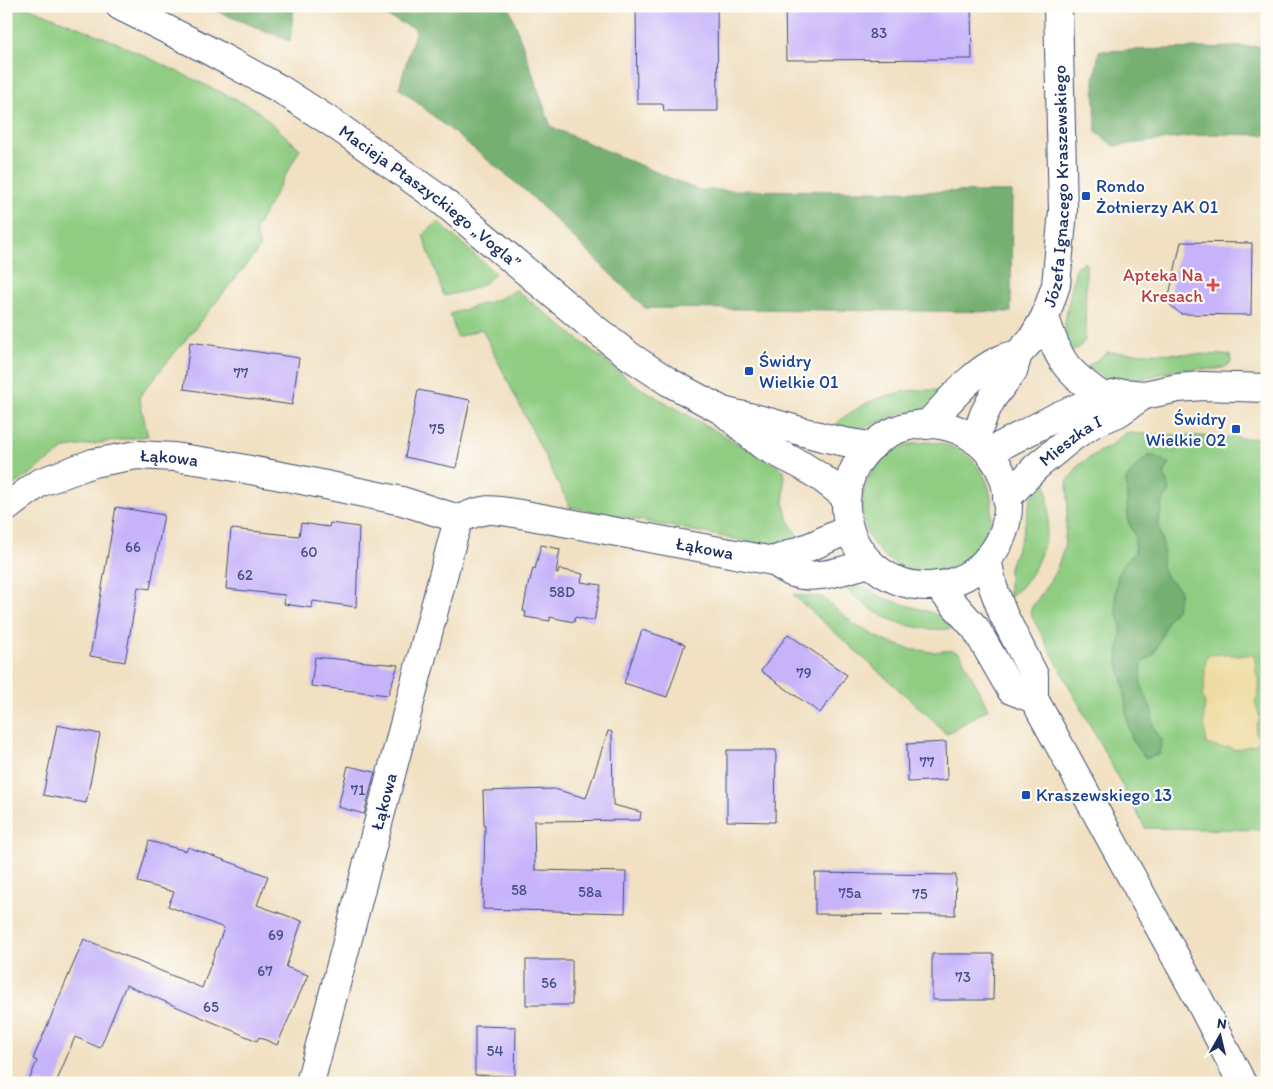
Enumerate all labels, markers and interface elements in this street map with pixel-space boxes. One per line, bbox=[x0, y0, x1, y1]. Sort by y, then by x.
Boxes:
house number: 83 bbox=[871, 24, 887, 42]
street label: Józefa Ignacego Kraszewskiego bbox=[1038, 65, 1074, 310]
street label: Macieja Ptaszyckiego „Vogla” bbox=[335, 120, 526, 274]
place label: Rondo Żołnierzy AK 01 bbox=[1096, 175, 1218, 218]
marker: Rondo Żołnierzy AK 01 bbox=[1080, 190, 1092, 202]
place label: Apteka Na Kresach bbox=[1123, 264, 1204, 307]
marker: Apteka Na Kresach bbox=[1207, 279, 1219, 291]
place label: Świdry Wielkie 01 bbox=[759, 350, 838, 393]
house number: 77 bbox=[234, 364, 249, 382]
marker: Świdry Wielkie 01 bbox=[743, 365, 755, 377]
place label: Świdry Wielkie 02 bbox=[1145, 408, 1227, 451]
street label: Mieszka I bbox=[1035, 410, 1105, 471]
house number: 75 bbox=[429, 420, 445, 438]
marker: Świdry Wielkie 02 bbox=[1230, 423, 1242, 435]
street label: Łąkowa bbox=[140, 444, 200, 471]
street label: Łąkowa bbox=[674, 532, 736, 564]
house number: 66 bbox=[125, 538, 141, 556]
house number: 60 bbox=[300, 543, 318, 561]
house number: 62 bbox=[237, 566, 253, 584]
house number: 58D bbox=[549, 583, 575, 601]
house number: 79 bbox=[796, 664, 812, 682]
house number: 77 bbox=[920, 753, 935, 771]
street label: Łąkowa bbox=[366, 770, 402, 832]
house number: 71 bbox=[351, 781, 365, 799]
place label: Kraszewskiego 13 bbox=[1036, 784, 1172, 806]
marker: Kraszewskiego 13 bbox=[1020, 789, 1032, 801]
house number: 58 bbox=[511, 881, 527, 899]
house number: 58a bbox=[578, 883, 602, 901]
house number: 75a bbox=[838, 884, 862, 902]
house number: 75 bbox=[912, 885, 928, 903]
house number: 69 bbox=[268, 926, 284, 944]
house number: 67 bbox=[257, 962, 273, 980]
house number: 73 bbox=[955, 968, 971, 986]
house number: 56 bbox=[541, 974, 557, 992]
house number: 65 bbox=[203, 998, 219, 1016]
north arrow bbox=[1196, 1012, 1246, 1062]
text: N bbox=[1216, 1015, 1228, 1033]
house number: 54 bbox=[487, 1042, 503, 1060]

